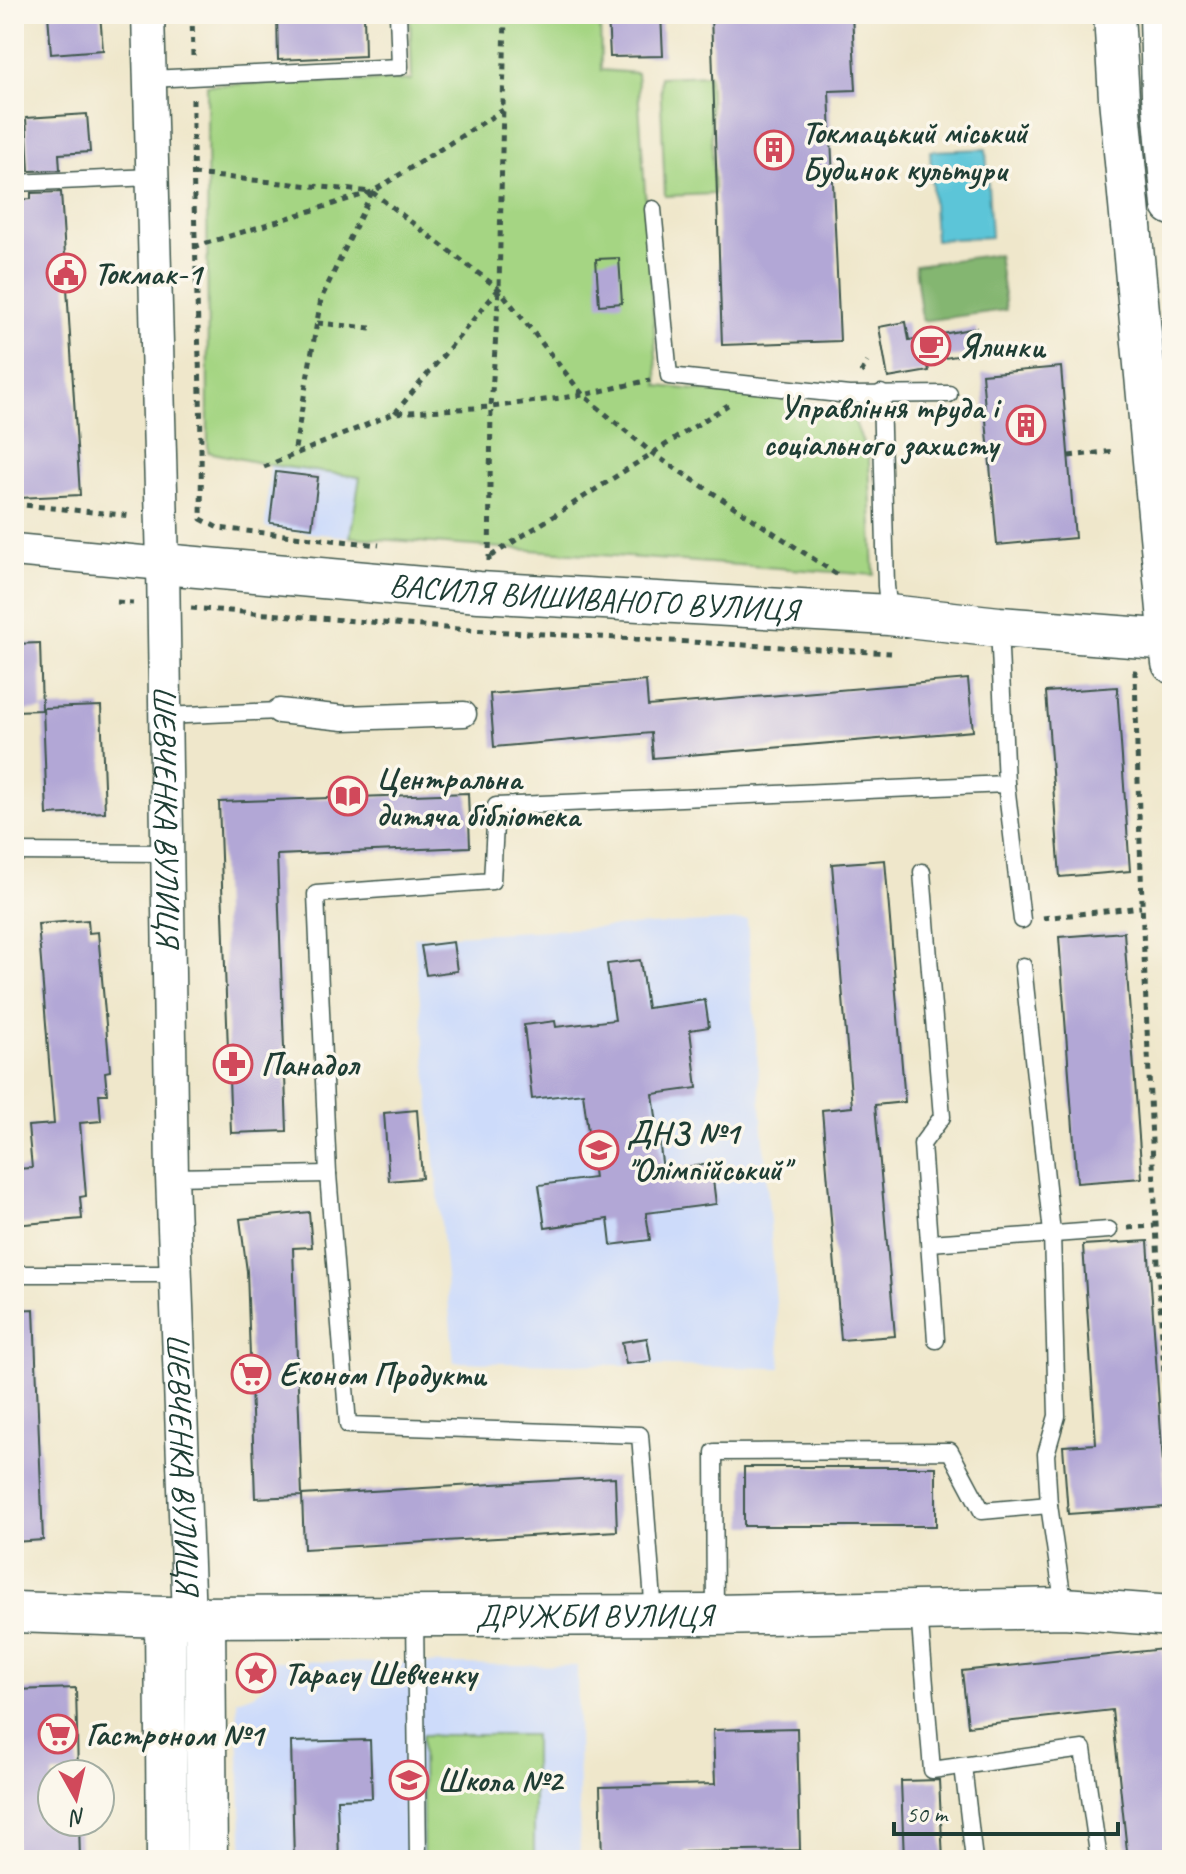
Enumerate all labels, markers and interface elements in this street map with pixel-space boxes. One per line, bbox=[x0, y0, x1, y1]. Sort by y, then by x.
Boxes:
place label: Токмацький міський Будинок культури bbox=[802, 112, 1030, 190]
building icon: Токмацький міський Будинок культури bbox=[753, 129, 795, 171]
public building icon: Токмак-1 bbox=[45, 252, 87, 294]
place label: Токмак-1 bbox=[94, 253, 205, 294]
cafe icon: Ялинки bbox=[910, 325, 952, 367]
place label: Ялинки bbox=[959, 326, 1047, 367]
place label: Управління труда і соціального захисту bbox=[763, 387, 1002, 465]
building icon: Управління труда і соціального захисту bbox=[1005, 404, 1047, 446]
street label: ВАСИЛЯ ВИШИВАНОГО ВУЛИЦЯ bbox=[388, 564, 804, 631]
street label: ШЕВЧЕНКА ВУЛИЦЯ bbox=[144, 685, 189, 951]
place label: Центральна дитяча бібліотека bbox=[376, 758, 583, 836]
library icon: Центральна дитяча бібліотека bbox=[327, 775, 369, 817]
pharmacy icon: Панадол bbox=[212, 1043, 254, 1085]
place label: Панадол bbox=[261, 1044, 361, 1085]
place label: ДНЗ №1 "Олімпійський" bbox=[627, 1112, 796, 1190]
school or university icon: ДНЗ №1 "Олімпійський" bbox=[578, 1129, 620, 1171]
street label: ШЕВЧЕНКА ВУЛИЦЯ bbox=[158, 1333, 209, 1599]
supermarket icon: Економ Продукти bbox=[230, 1353, 272, 1395]
place label: Економ Продукти bbox=[279, 1354, 488, 1395]
street label: ДРУЖБИ ВУЛИЦЯ bbox=[475, 1594, 717, 1636]
place icon: Тарасу Шевченку bbox=[235, 1652, 277, 1694]
place label: Тарасу Шевченку bbox=[284, 1653, 479, 1694]
supermarket icon: Гастроном №1 bbox=[37, 1713, 79, 1755]
place label: Гастроном №1 bbox=[86, 1714, 267, 1755]
north arrow bbox=[36, 1758, 116, 1838]
school or university icon: Школа №2 bbox=[388, 1759, 430, 1801]
place label: Школа №2 bbox=[437, 1760, 564, 1801]
scale bar bbox=[894, 1786, 1118, 1836]
text: 50 m bbox=[906, 1799, 949, 1829]
text: N bbox=[67, 1802, 87, 1832]

